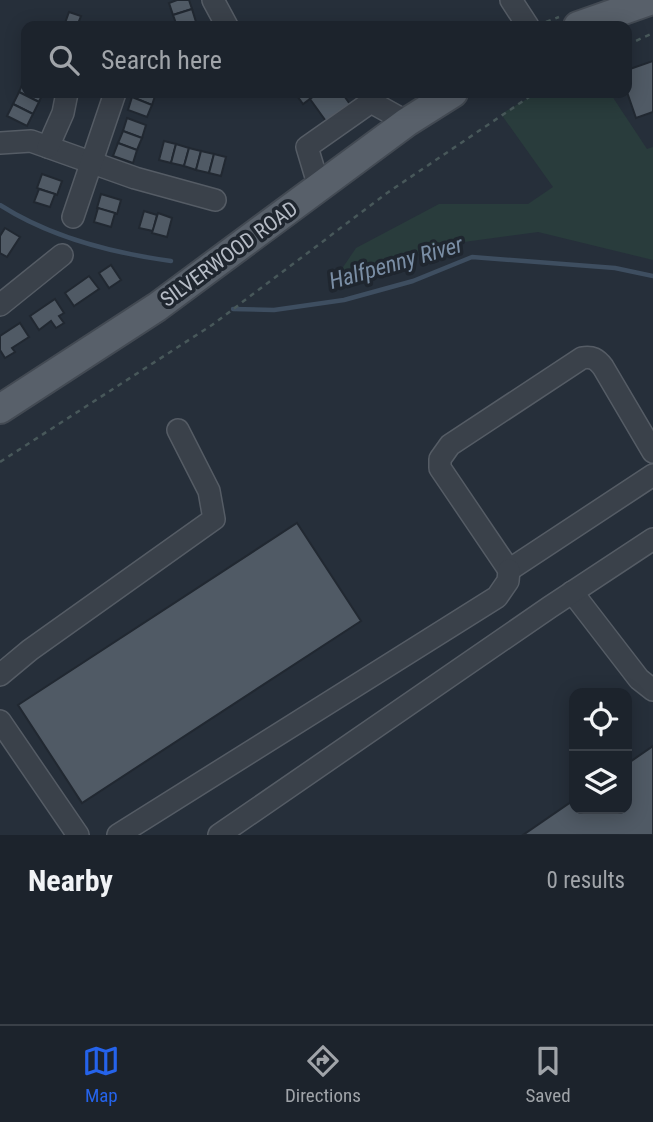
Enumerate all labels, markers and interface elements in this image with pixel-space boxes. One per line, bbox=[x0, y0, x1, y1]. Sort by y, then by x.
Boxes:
search box bbox=[21, 21, 632, 98]
icon: search bbox=[45, 41, 83, 79]
text: Search here bbox=[101, 45, 222, 75]
street label: SILVERWOOD ROAD bbox=[156, 196, 302, 312]
water label: Halfpenny River bbox=[326, 231, 467, 295]
map controls bbox=[569, 688, 632, 814]
button: locate bbox=[569, 688, 632, 751]
button: layers bbox=[569, 751, 632, 814]
text: Nearby bbox=[28, 863, 113, 898]
text: 0 results bbox=[547, 867, 625, 894]
tab: Map bbox=[82, 1042, 120, 1107]
tab: Directions bbox=[285, 1042, 361, 1107]
tab: Saved bbox=[525, 1042, 571, 1107]

